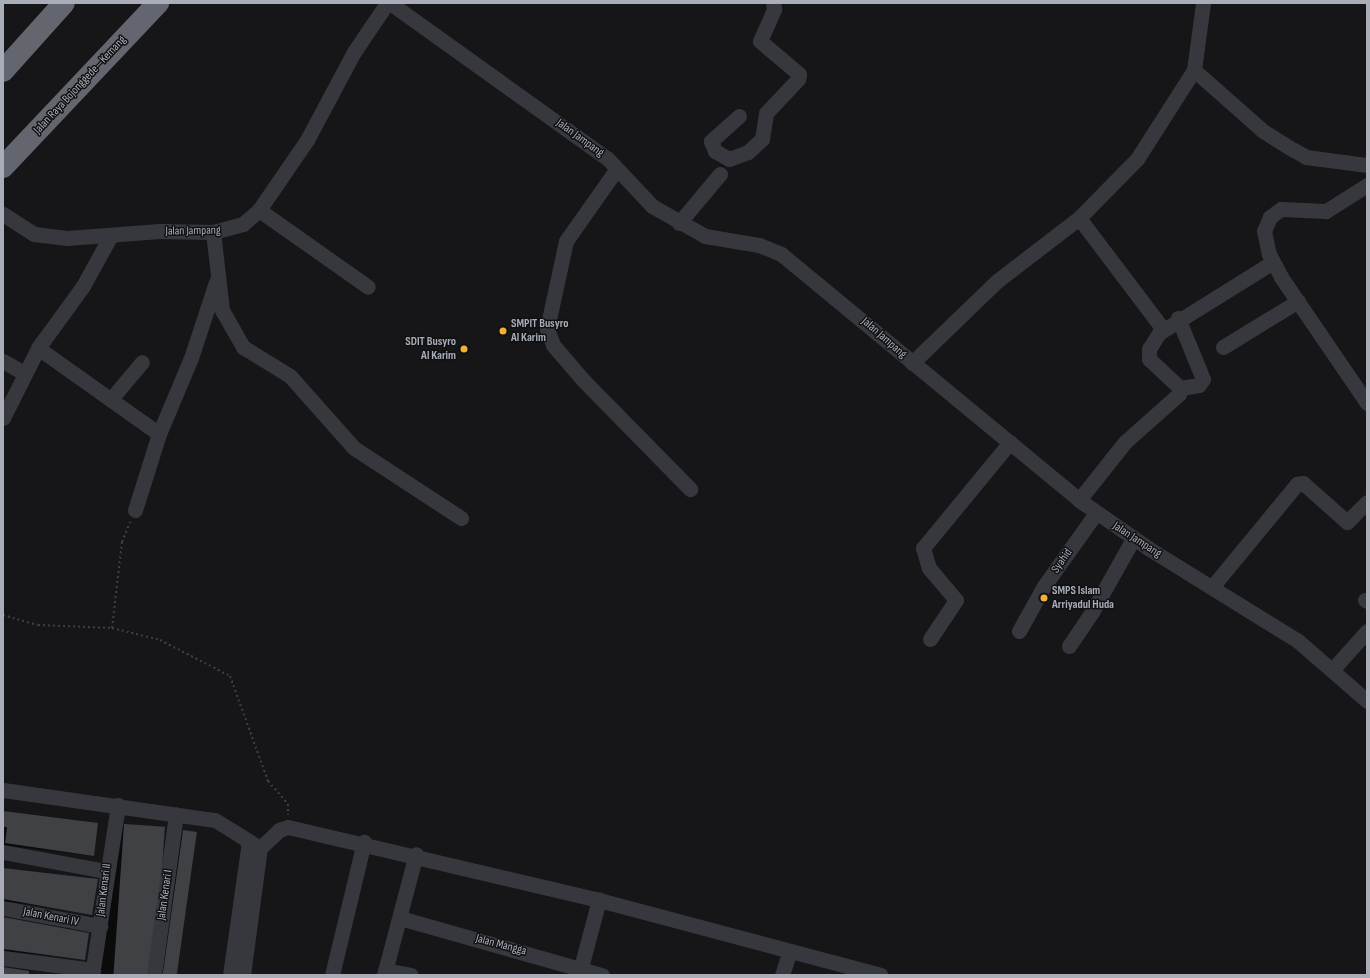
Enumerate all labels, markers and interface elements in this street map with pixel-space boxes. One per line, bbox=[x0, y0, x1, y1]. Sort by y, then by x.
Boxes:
street label: Jalan Raya Bojonggede—Kemang bbox=[31, 33, 129, 137]
street label: Jalan Jampang bbox=[553, 116, 607, 160]
street label: Jalan Jampang bbox=[165, 223, 221, 239]
street label: Jalan Jampang bbox=[858, 314, 910, 362]
place label: SMPIT Busyro Al Karim bbox=[511, 317, 568, 345]
marker: SMPIT Busyro Al Karim bbox=[498, 326, 508, 336]
place label: SDIT Busyro Al Karim bbox=[405, 335, 456, 363]
marker: SDIT Busyro Al Karim bbox=[459, 344, 469, 354]
street label: Jalan Jampang bbox=[1110, 519, 1164, 561]
street label: Syahid bbox=[1048, 546, 1076, 576]
place label: SMPS Islam Arriyadul Huda bbox=[1052, 584, 1114, 612]
marker: SMPS Islam Arriyadul Huda bbox=[1039, 593, 1049, 603]
street label: Jalan Kenari II bbox=[94, 863, 114, 917]
street label: Jalan Kenari I bbox=[154, 869, 176, 921]
street label: Jalan Kenari IV bbox=[22, 905, 80, 929]
street label: Jalan Mangga bbox=[474, 931, 528, 959]

